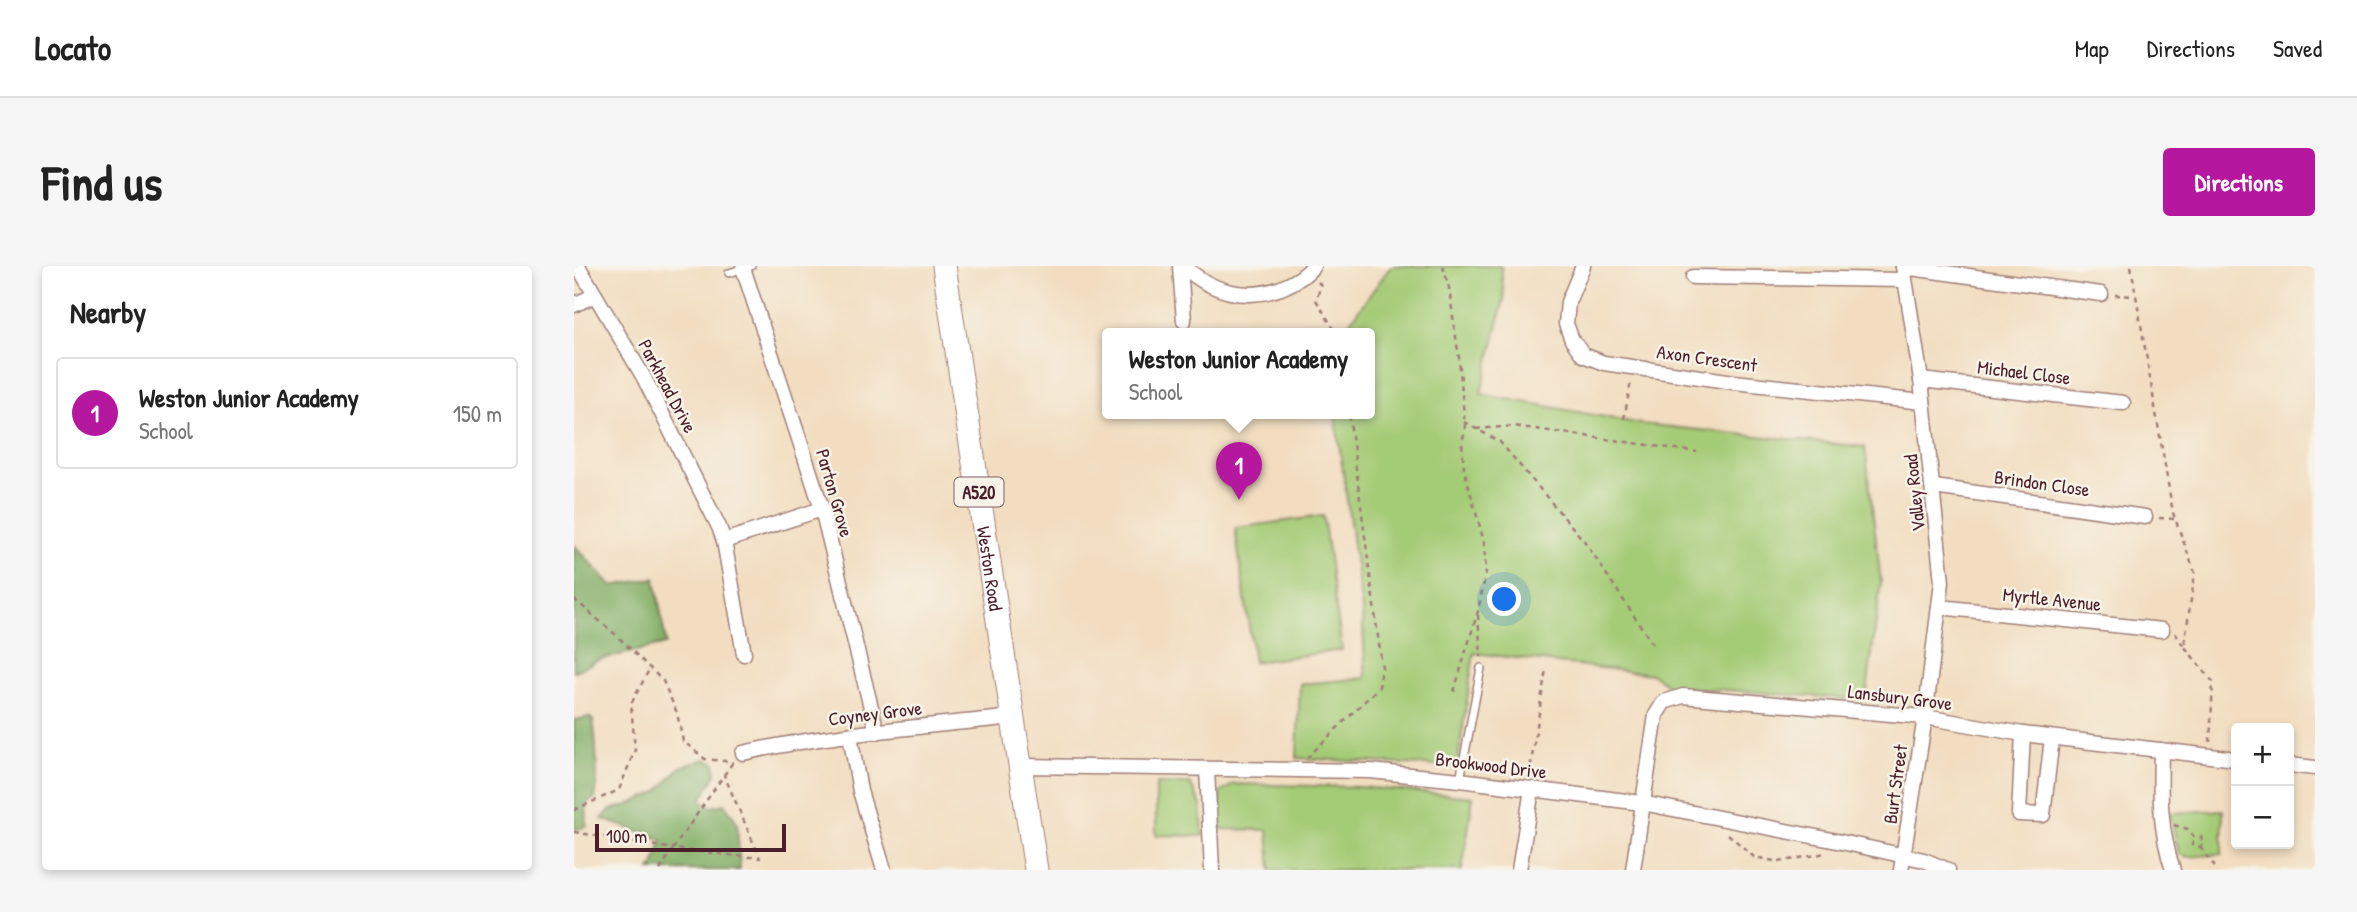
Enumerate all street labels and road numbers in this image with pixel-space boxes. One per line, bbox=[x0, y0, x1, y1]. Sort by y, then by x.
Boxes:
street label: Parkhead Drive bbox=[633, 335, 704, 438]
street label: Axon Crescent bbox=[1655, 338, 1759, 378]
street label: Michael Close bbox=[1976, 353, 2072, 391]
street label: Parton Grove bbox=[810, 446, 860, 540]
street label: Valley Road bbox=[1897, 453, 1931, 533]
street label: Brindon Close bbox=[1993, 463, 2092, 503]
road number: A520 bbox=[954, 477, 1004, 506]
street label: Weston Road bbox=[971, 525, 1009, 613]
street label: Myrtle Avenue bbox=[2002, 581, 2103, 617]
street label: Lansbury Grove bbox=[1846, 678, 1954, 716]
street label: Coyney Grove bbox=[827, 694, 924, 732]
street label: Burt Street bbox=[1877, 742, 1913, 825]
street label: Brookwood Drive bbox=[1434, 745, 1549, 785]

